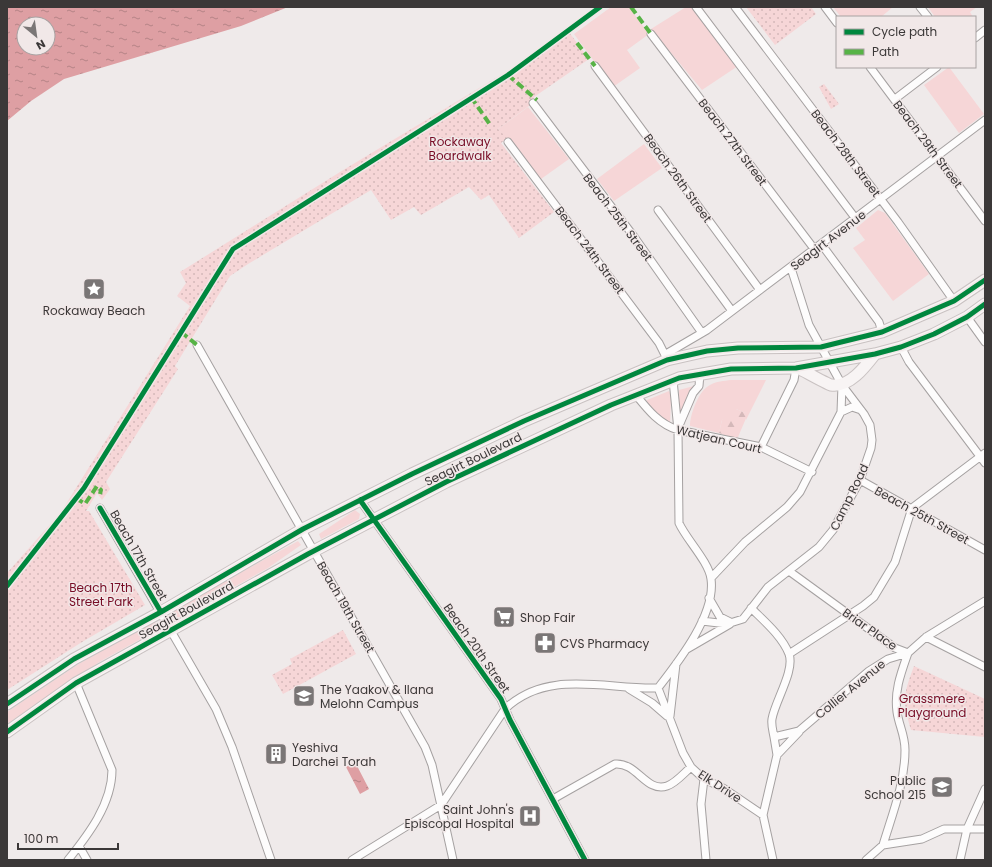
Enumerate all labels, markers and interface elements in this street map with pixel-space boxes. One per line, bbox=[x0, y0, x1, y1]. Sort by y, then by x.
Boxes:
north arrow bbox=[16, 16, 56, 56]
legend bbox=[836, 16, 976, 68]
text: Cycle path bbox=[872, 23, 937, 40]
text: N bbox=[33, 36, 48, 54]
text: Path bbox=[872, 43, 899, 60]
street label: Beach 27th Street bbox=[695, 95, 771, 189]
street label: Beach 29th Street bbox=[889, 97, 967, 191]
street label: Beach 28th Street bbox=[807, 106, 885, 200]
street label: Beach 26th Street bbox=[640, 130, 716, 226]
park label: Rockaway Boardwalk bbox=[429, 133, 492, 164]
street label: Beach 25th Street bbox=[579, 170, 657, 264]
street label: Beach 24th Street bbox=[551, 203, 629, 297]
street label: Seagirt Avenue bbox=[787, 206, 869, 274]
place icon: Rockaway Beach bbox=[81, 276, 107, 302]
place label: Rockaway Beach bbox=[43, 302, 145, 319]
street label: Watjean Court bbox=[675, 421, 763, 457]
street label: Seagirt Boulevard bbox=[422, 428, 524, 490]
street label: Camp Road bbox=[826, 461, 872, 533]
street label: Beach 25th Street bbox=[872, 482, 972, 548]
street label: Beach 17th Street bbox=[106, 507, 172, 603]
street label: Beach 19th Street bbox=[313, 558, 379, 656]
street label: Seagirt Boulevard bbox=[135, 577, 237, 643]
park label: Beach 17th Street Park bbox=[69, 579, 134, 610]
street label: Beach 20th Street bbox=[440, 600, 514, 696]
supermarket icon: Shop Fair bbox=[491, 604, 517, 630]
street label: Briar Place bbox=[839, 604, 901, 654]
place label: Shop Fair bbox=[520, 609, 576, 626]
pharmacy icon: CVS Pharmacy bbox=[532, 630, 558, 656]
place label: CVS Pharmacy bbox=[560, 635, 650, 652]
street label: Collier Avenue bbox=[811, 655, 889, 723]
place label: The Yaakov & Ilana Melohn Campus bbox=[320, 681, 434, 712]
school or university icon: The Yaakov & Ilana Melohn Campus bbox=[291, 683, 317, 709]
park label: Grassmere Playground bbox=[898, 690, 966, 721]
place label: Yeshiva Darchei Torah bbox=[292, 739, 376, 770]
building icon: Yeshiva Darchei Torah bbox=[263, 741, 289, 767]
street label: Elk Drive bbox=[695, 766, 745, 806]
place label: Public School 215 bbox=[864, 772, 926, 803]
school or university icon: Public School 215 bbox=[929, 774, 955, 800]
place label: Saint John's Episcopal Hospital bbox=[404, 801, 514, 832]
hospital icon: Saint John's Episcopal Hospital bbox=[517, 803, 543, 829]
scale bar bbox=[18, 825, 118, 851]
text: 100 m bbox=[24, 830, 58, 847]

